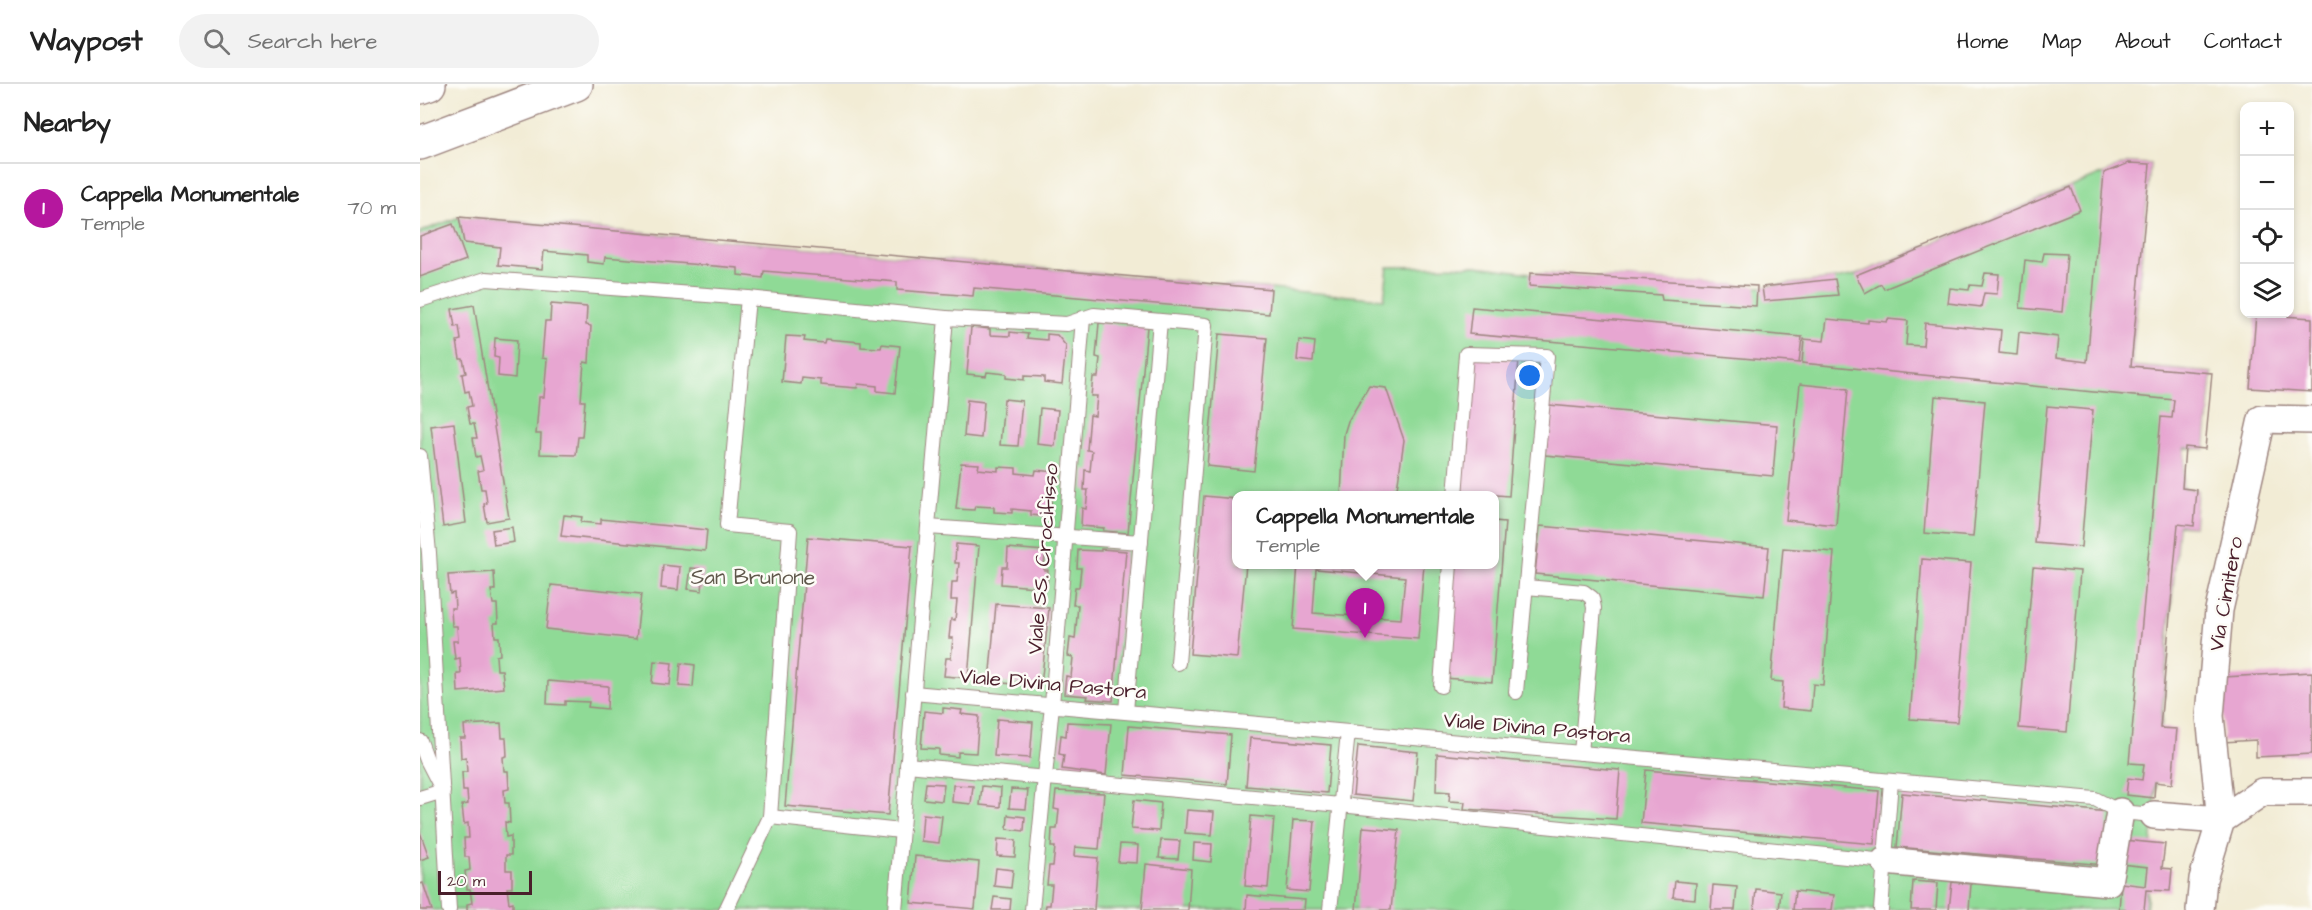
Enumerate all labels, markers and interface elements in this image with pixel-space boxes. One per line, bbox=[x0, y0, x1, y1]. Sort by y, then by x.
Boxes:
search box bbox=[179, 14, 599, 68]
text: Waypost bbox=[30, 22, 143, 61]
icon: search bbox=[200, 25, 233, 58]
text: Search here bbox=[248, 26, 378, 57]
text: Home bbox=[1957, 27, 2009, 56]
text: Map bbox=[2042, 27, 2082, 56]
text: About bbox=[2115, 27, 2171, 56]
text: Contact bbox=[2204, 27, 2282, 56]
map controls bbox=[2240, 102, 2294, 318]
button: + bbox=[2240, 102, 2294, 156]
text: Nearby bbox=[24, 105, 111, 141]
button: − bbox=[2240, 156, 2294, 210]
text: Cappella Monumentale bbox=[81, 179, 299, 210]
text: 1 bbox=[42, 194, 45, 222]
text: 70 m bbox=[348, 194, 396, 222]
text: Temple bbox=[81, 210, 145, 238]
button: locate bbox=[2240, 210, 2294, 264]
button: layers bbox=[2240, 264, 2294, 318]
your location bbox=[1515, 361, 1544, 390]
street label: Viale SS. Crocifisso bbox=[1020, 462, 1066, 656]
popup bbox=[1232, 491, 1499, 569]
text: Cappella Monumentale bbox=[1256, 501, 1475, 532]
text: Temple bbox=[1256, 532, 1320, 560]
street label: Via Cimitero bbox=[2202, 534, 2250, 654]
park label: San Brunone bbox=[691, 563, 815, 592]
pin: 1 bbox=[1346, 588, 1384, 638]
street label: Viale Divina Pastora bbox=[958, 661, 1148, 707]
street label: Viale Divina Pastora bbox=[1442, 705, 1632, 751]
scale bar bbox=[438, 868, 532, 896]
text: 20 m bbox=[447, 870, 485, 892]

